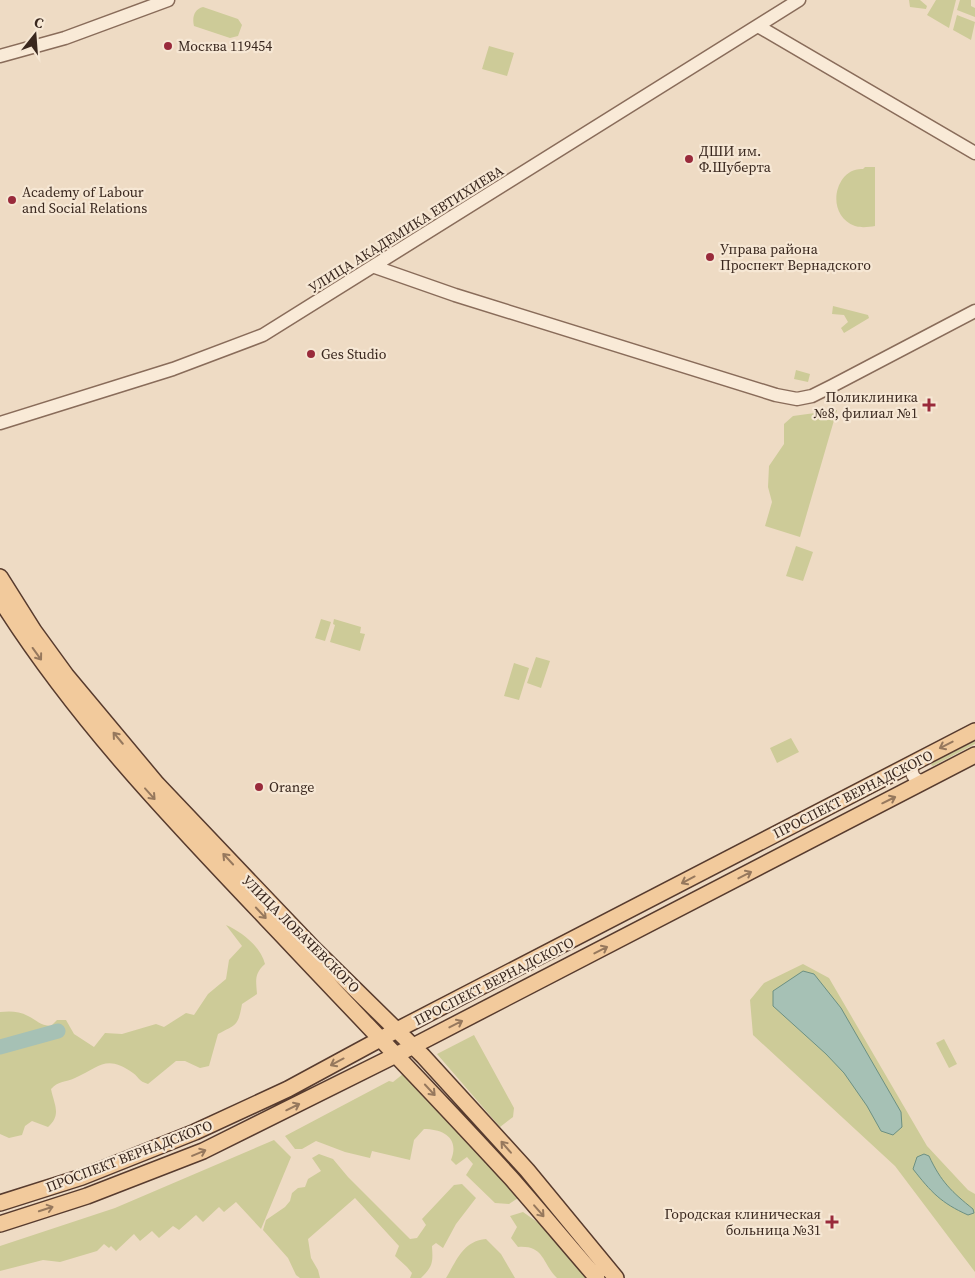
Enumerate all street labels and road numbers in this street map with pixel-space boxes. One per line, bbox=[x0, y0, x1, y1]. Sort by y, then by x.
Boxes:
street label: УЛИЦА АКАДЕМИКА ЕВТИХИЕВА bbox=[305, 160, 508, 298]
street label: ПРОСПЕКТ ВЕРНАДСКОГО bbox=[770, 745, 937, 843]
street label: УЛИЦА ЛОБАЧЕВСКОГО bbox=[238, 871, 364, 997]
street label: ПРОСПЕКТ ВЕРНАДСКОГО bbox=[411, 932, 578, 1030]
street label: ПРОСПЕКТ ВЕРНАДСКОГО bbox=[43, 1115, 215, 1197]

